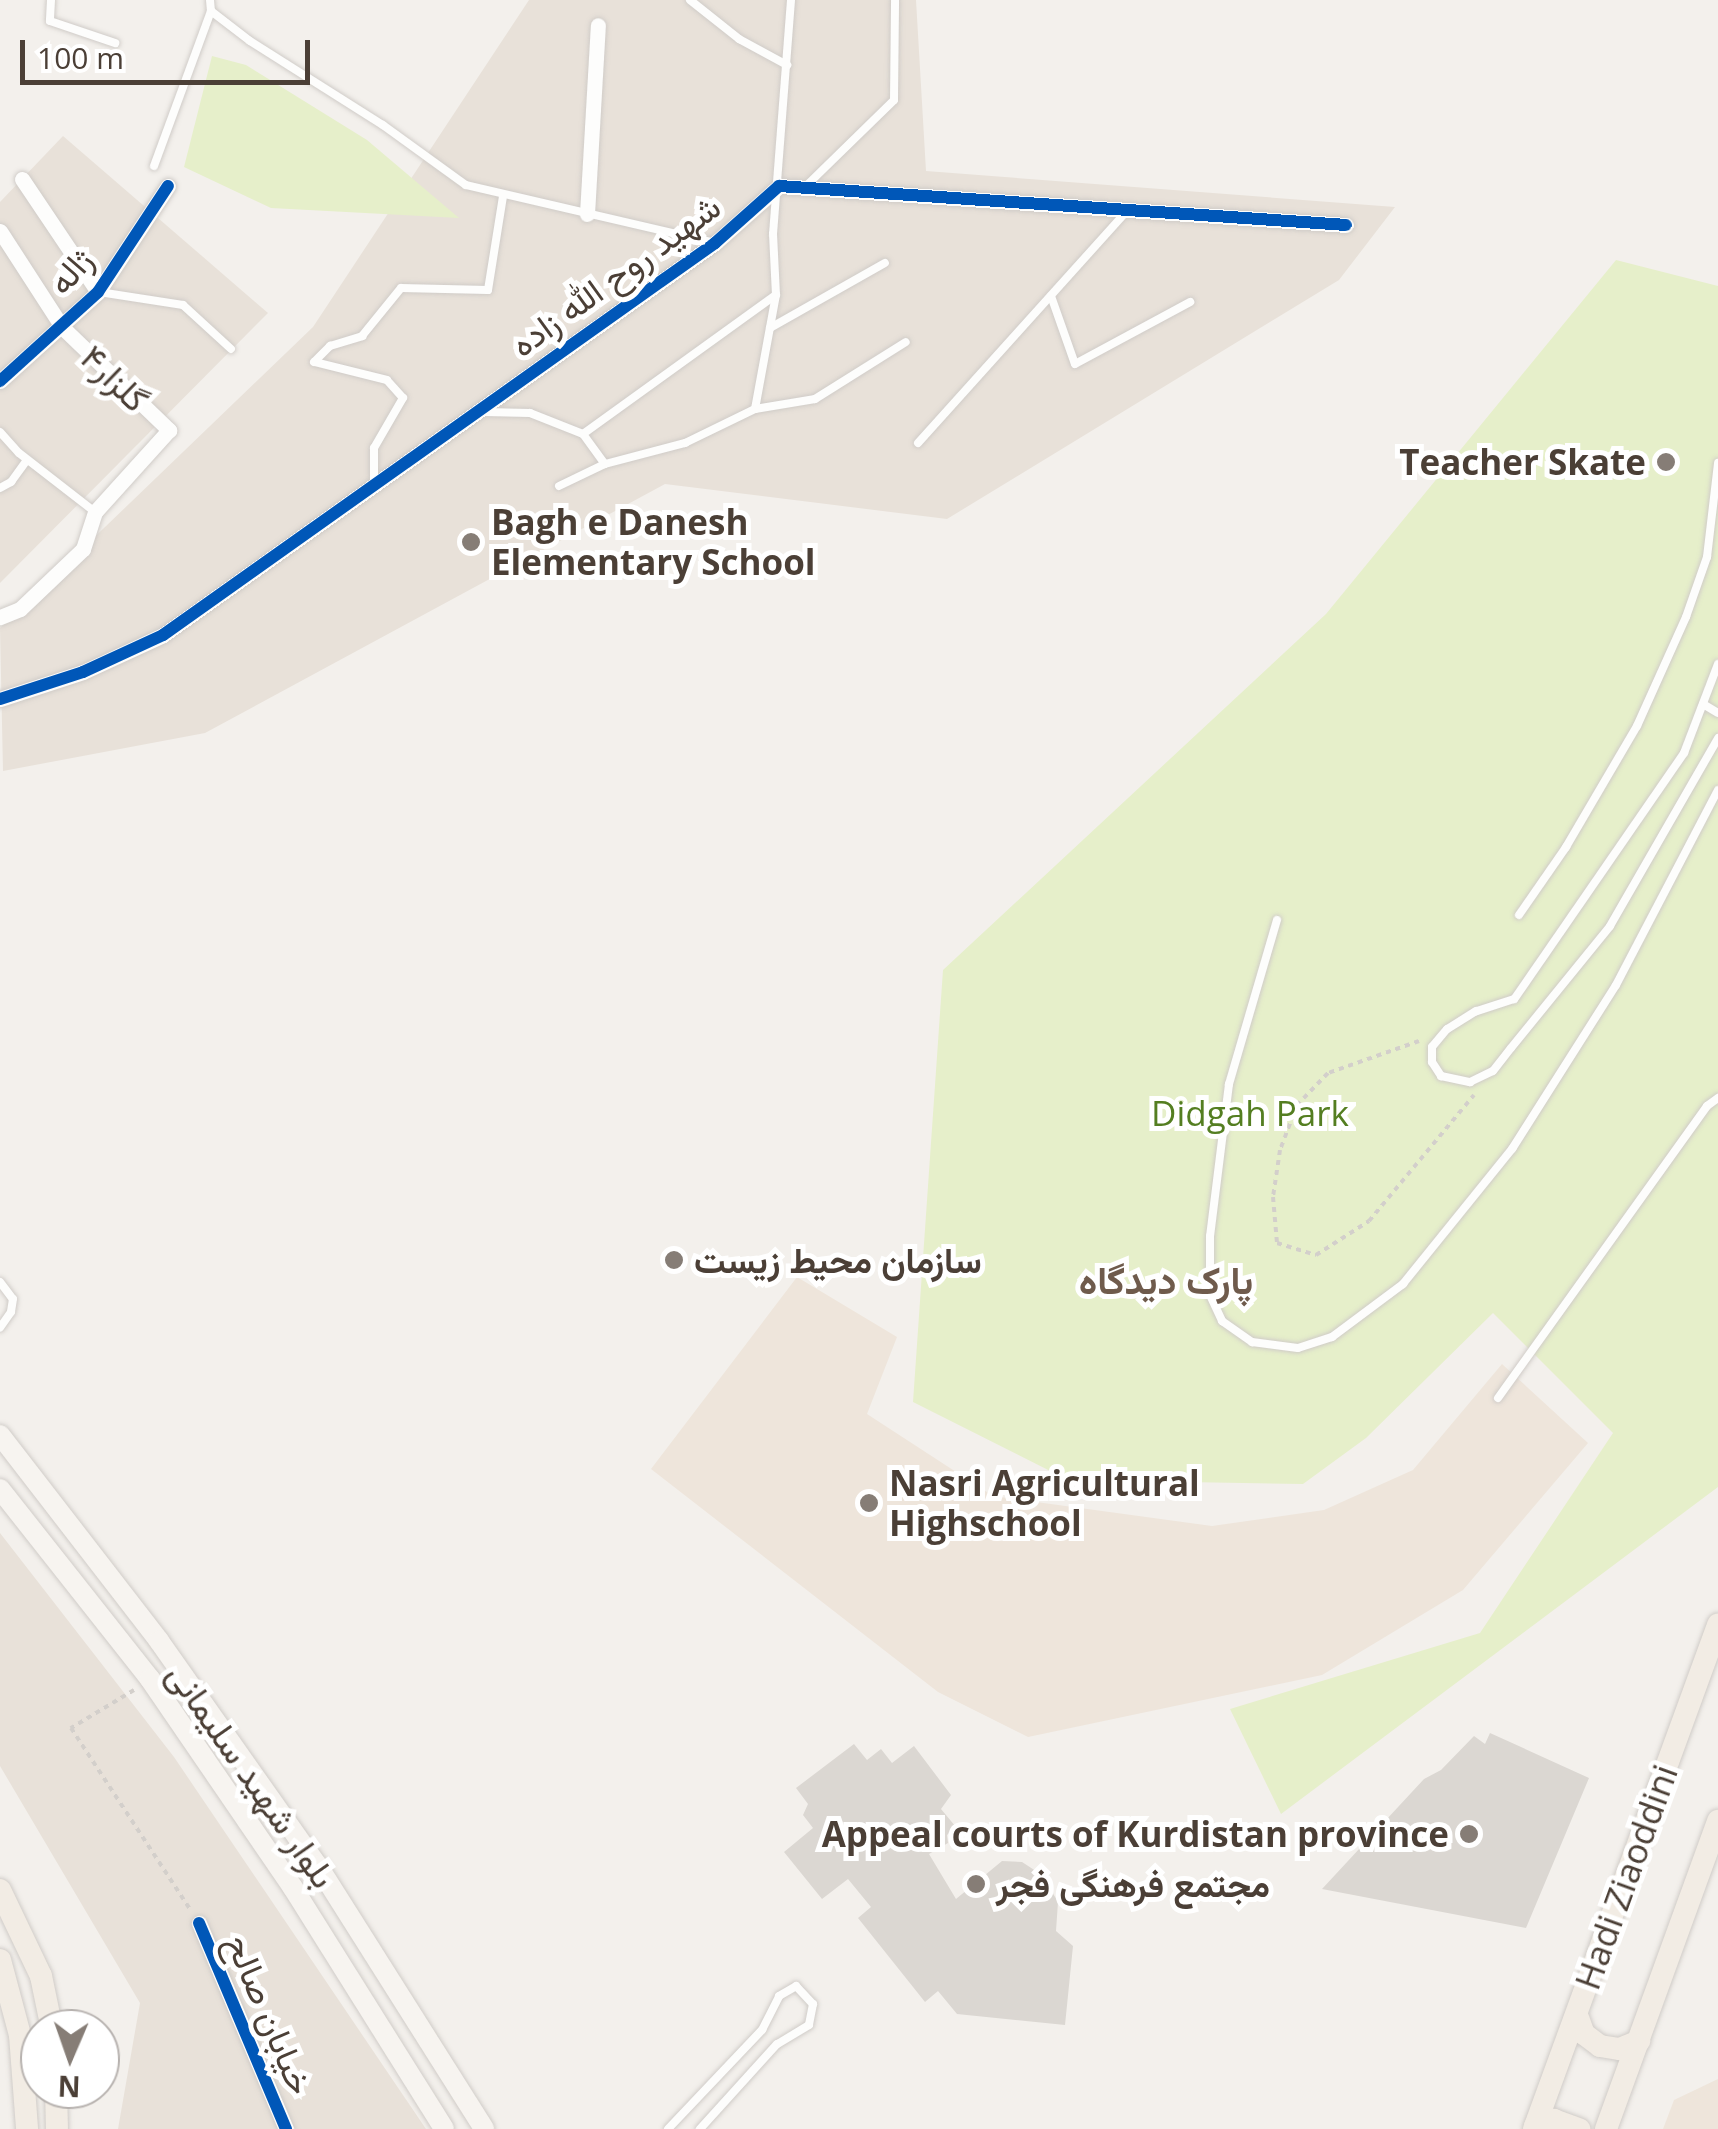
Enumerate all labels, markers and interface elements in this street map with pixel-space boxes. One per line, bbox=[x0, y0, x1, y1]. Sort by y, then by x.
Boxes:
scale bar bbox=[25, 20, 315, 82]
text: 100 m bbox=[37, 37, 124, 78]
street label: شهید روح الله زاده bbox=[502, 185, 728, 365]
street label: ژاله bbox=[39, 240, 101, 302]
street label: گلزار۴ bbox=[72, 336, 158, 420]
place label: Teacher Skate bbox=[1399, 441, 1646, 483]
marker: Teacher Skate bbox=[1655, 451, 1677, 473]
place label: Bagh e Danesh Elementary School bbox=[491, 501, 816, 583]
marker: Bagh e Danesh Elementary School bbox=[460, 531, 482, 553]
park label: Didgah Park bbox=[1151, 1092, 1349, 1134]
place label: سازمان محیط زیست bbox=[694, 1239, 982, 1281]
marker: سازمان محیط زیست bbox=[663, 1249, 685, 1271]
district label: پارک دیدگاه bbox=[1079, 1257, 1253, 1303]
place label: Nasri Agricultural Highschool bbox=[889, 1462, 1200, 1544]
marker: Nasri Agricultural Highschool bbox=[858, 1492, 880, 1514]
street label: بلوار شهید سلیمانی bbox=[159, 1654, 345, 1896]
street label: Hadi Ziaoddini bbox=[1566, 1759, 1686, 1995]
place label: Appeal courts of Kurdistan province bbox=[822, 1813, 1449, 1855]
marker: Appeal courts of Kurdistan province bbox=[1458, 1823, 1480, 1845]
place label: مجتمع فرهنگی فجر bbox=[996, 1863, 1270, 1905]
marker: مجتمع فرهنگی فجر bbox=[965, 1873, 987, 1895]
street label: خیابان صالح bbox=[217, 1927, 323, 2101]
north arrow bbox=[20, 2009, 120, 2109]
text: N bbox=[57, 2068, 81, 2106]

